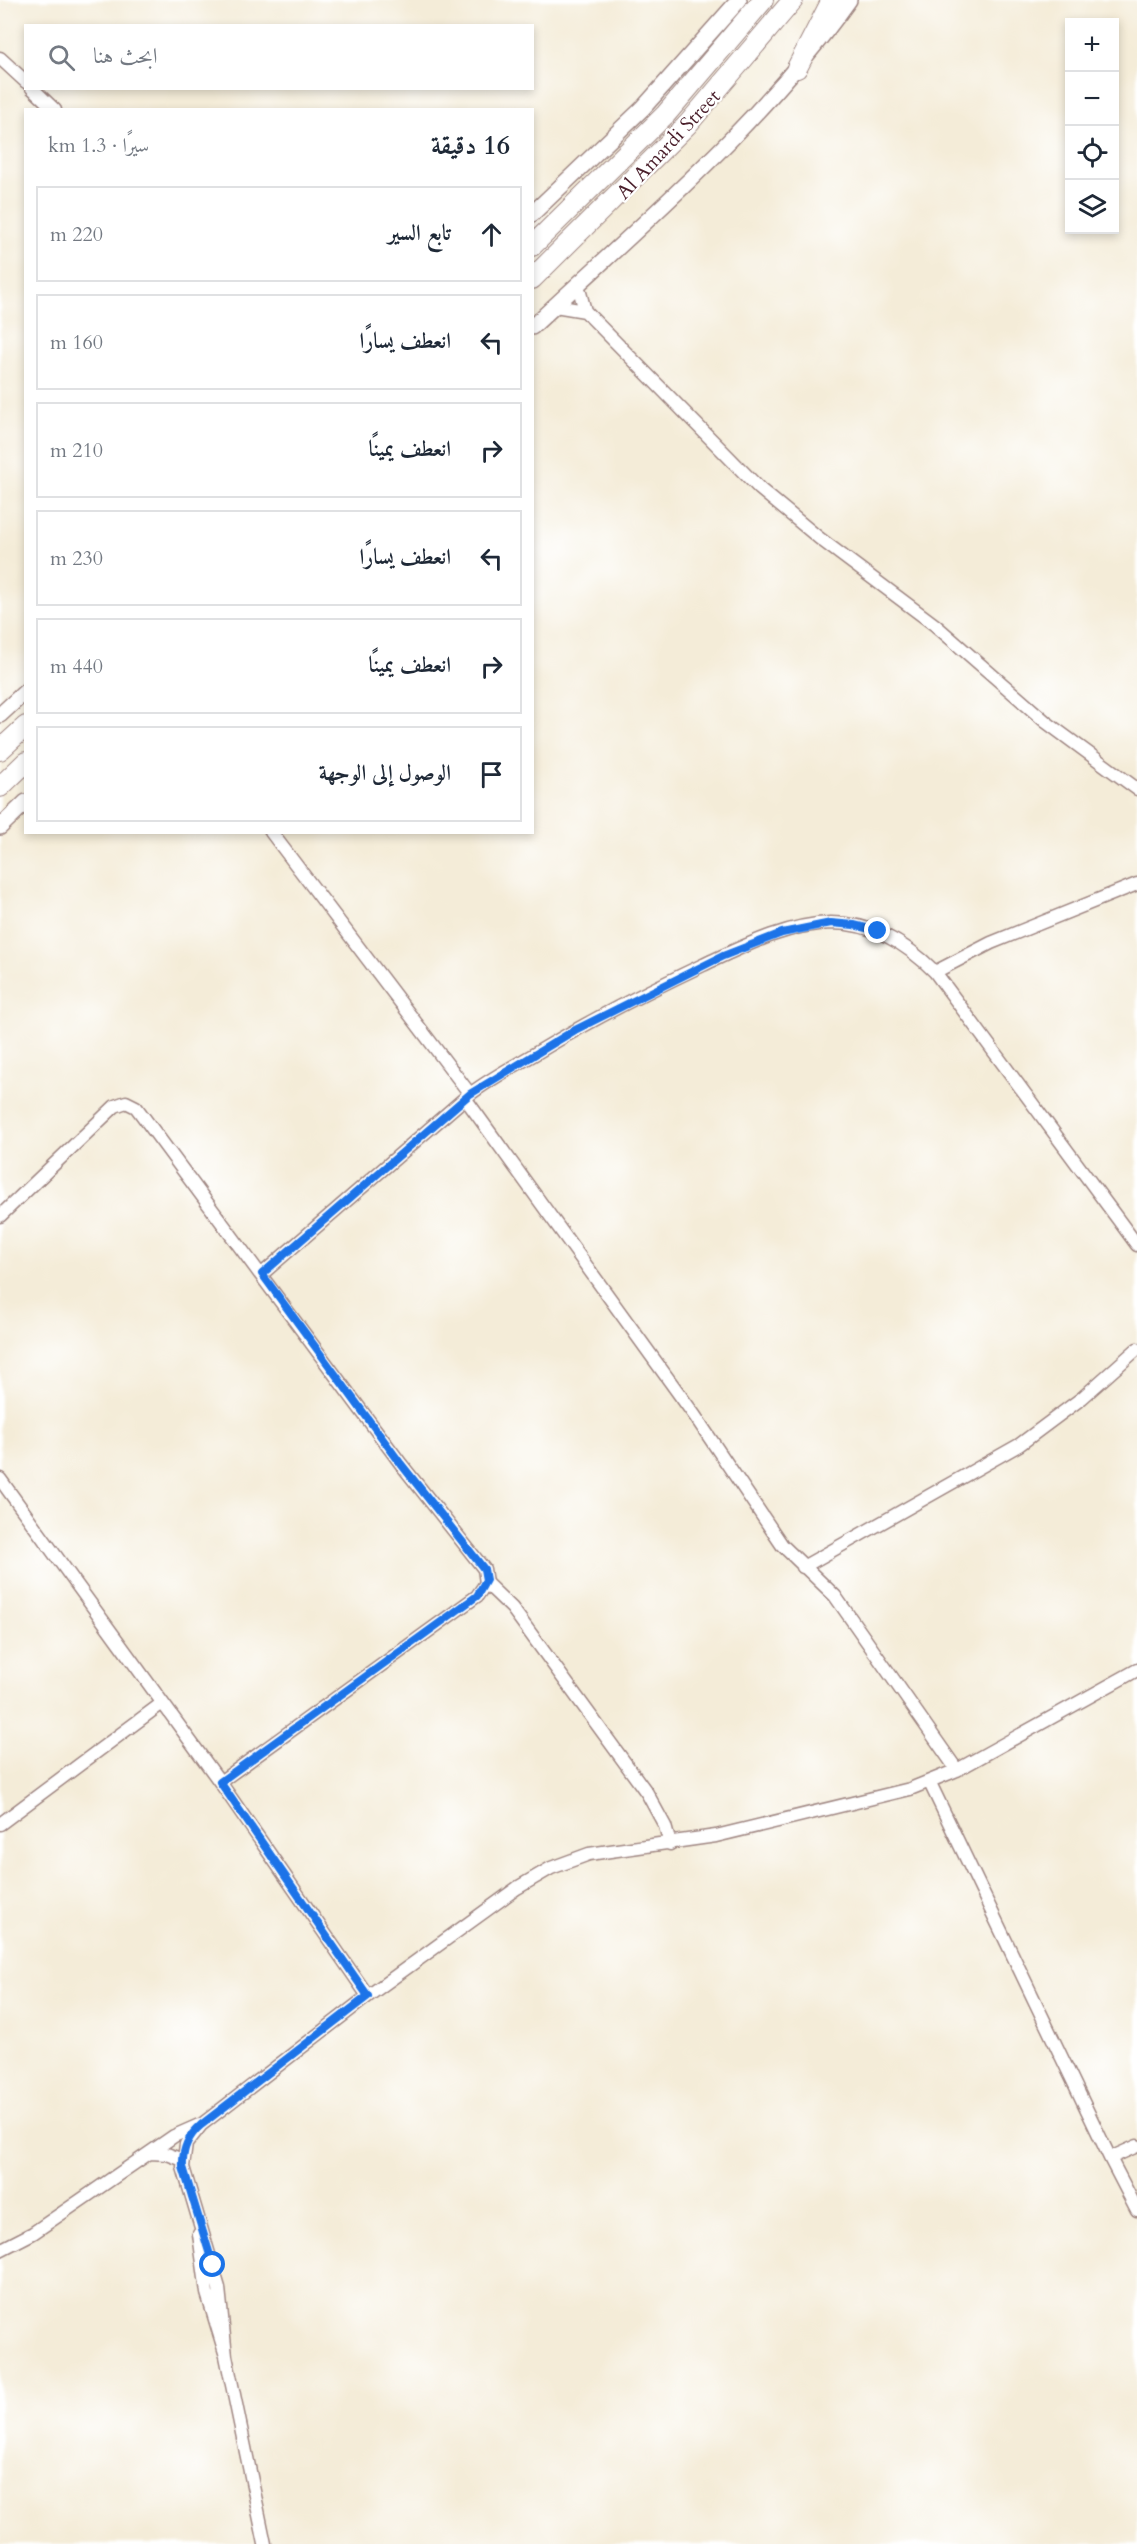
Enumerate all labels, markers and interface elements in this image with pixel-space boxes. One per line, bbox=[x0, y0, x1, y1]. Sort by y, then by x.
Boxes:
map controls bbox=[1065, 18, 1119, 234]
button: + bbox=[1065, 18, 1119, 72]
search box bbox=[24, 24, 534, 90]
icon: search bbox=[45, 41, 78, 74]
text: ابحث هنا bbox=[93, 41, 158, 71]
button: − bbox=[1065, 72, 1119, 126]
street label: Al Amardi Street bbox=[610, 83, 727, 205]
button: locate bbox=[1065, 126, 1119, 180]
text: 16 دقيقة bbox=[431, 128, 510, 163]
text: سيرًا · 1.3 km bbox=[48, 132, 149, 159]
button: layers bbox=[1065, 180, 1119, 234]
text: تابع السير bbox=[388, 218, 451, 248]
icon: ahead bbox=[475, 218, 508, 251]
text: 220 m bbox=[50, 221, 103, 248]
text: انعطف يسارًا bbox=[360, 326, 451, 356]
icon: left bbox=[475, 326, 508, 359]
text: 160 m bbox=[50, 329, 103, 356]
text: انعطف يمينًا bbox=[368, 434, 451, 464]
icon: right bbox=[475, 434, 508, 467]
text: 210 m bbox=[50, 437, 103, 464]
text: انعطف يسارًا bbox=[360, 542, 451, 572]
icon: left bbox=[475, 542, 508, 575]
text: 230 m bbox=[50, 545, 103, 572]
text: انعطف يمينًا bbox=[368, 650, 451, 680]
icon: right bbox=[475, 650, 508, 683]
text: 440 m bbox=[50, 653, 103, 680]
text: الوصول إلى الوجهة bbox=[319, 758, 451, 788]
icon: arrive bbox=[475, 758, 508, 791]
route end bbox=[864, 917, 890, 943]
route start bbox=[199, 2251, 225, 2277]

